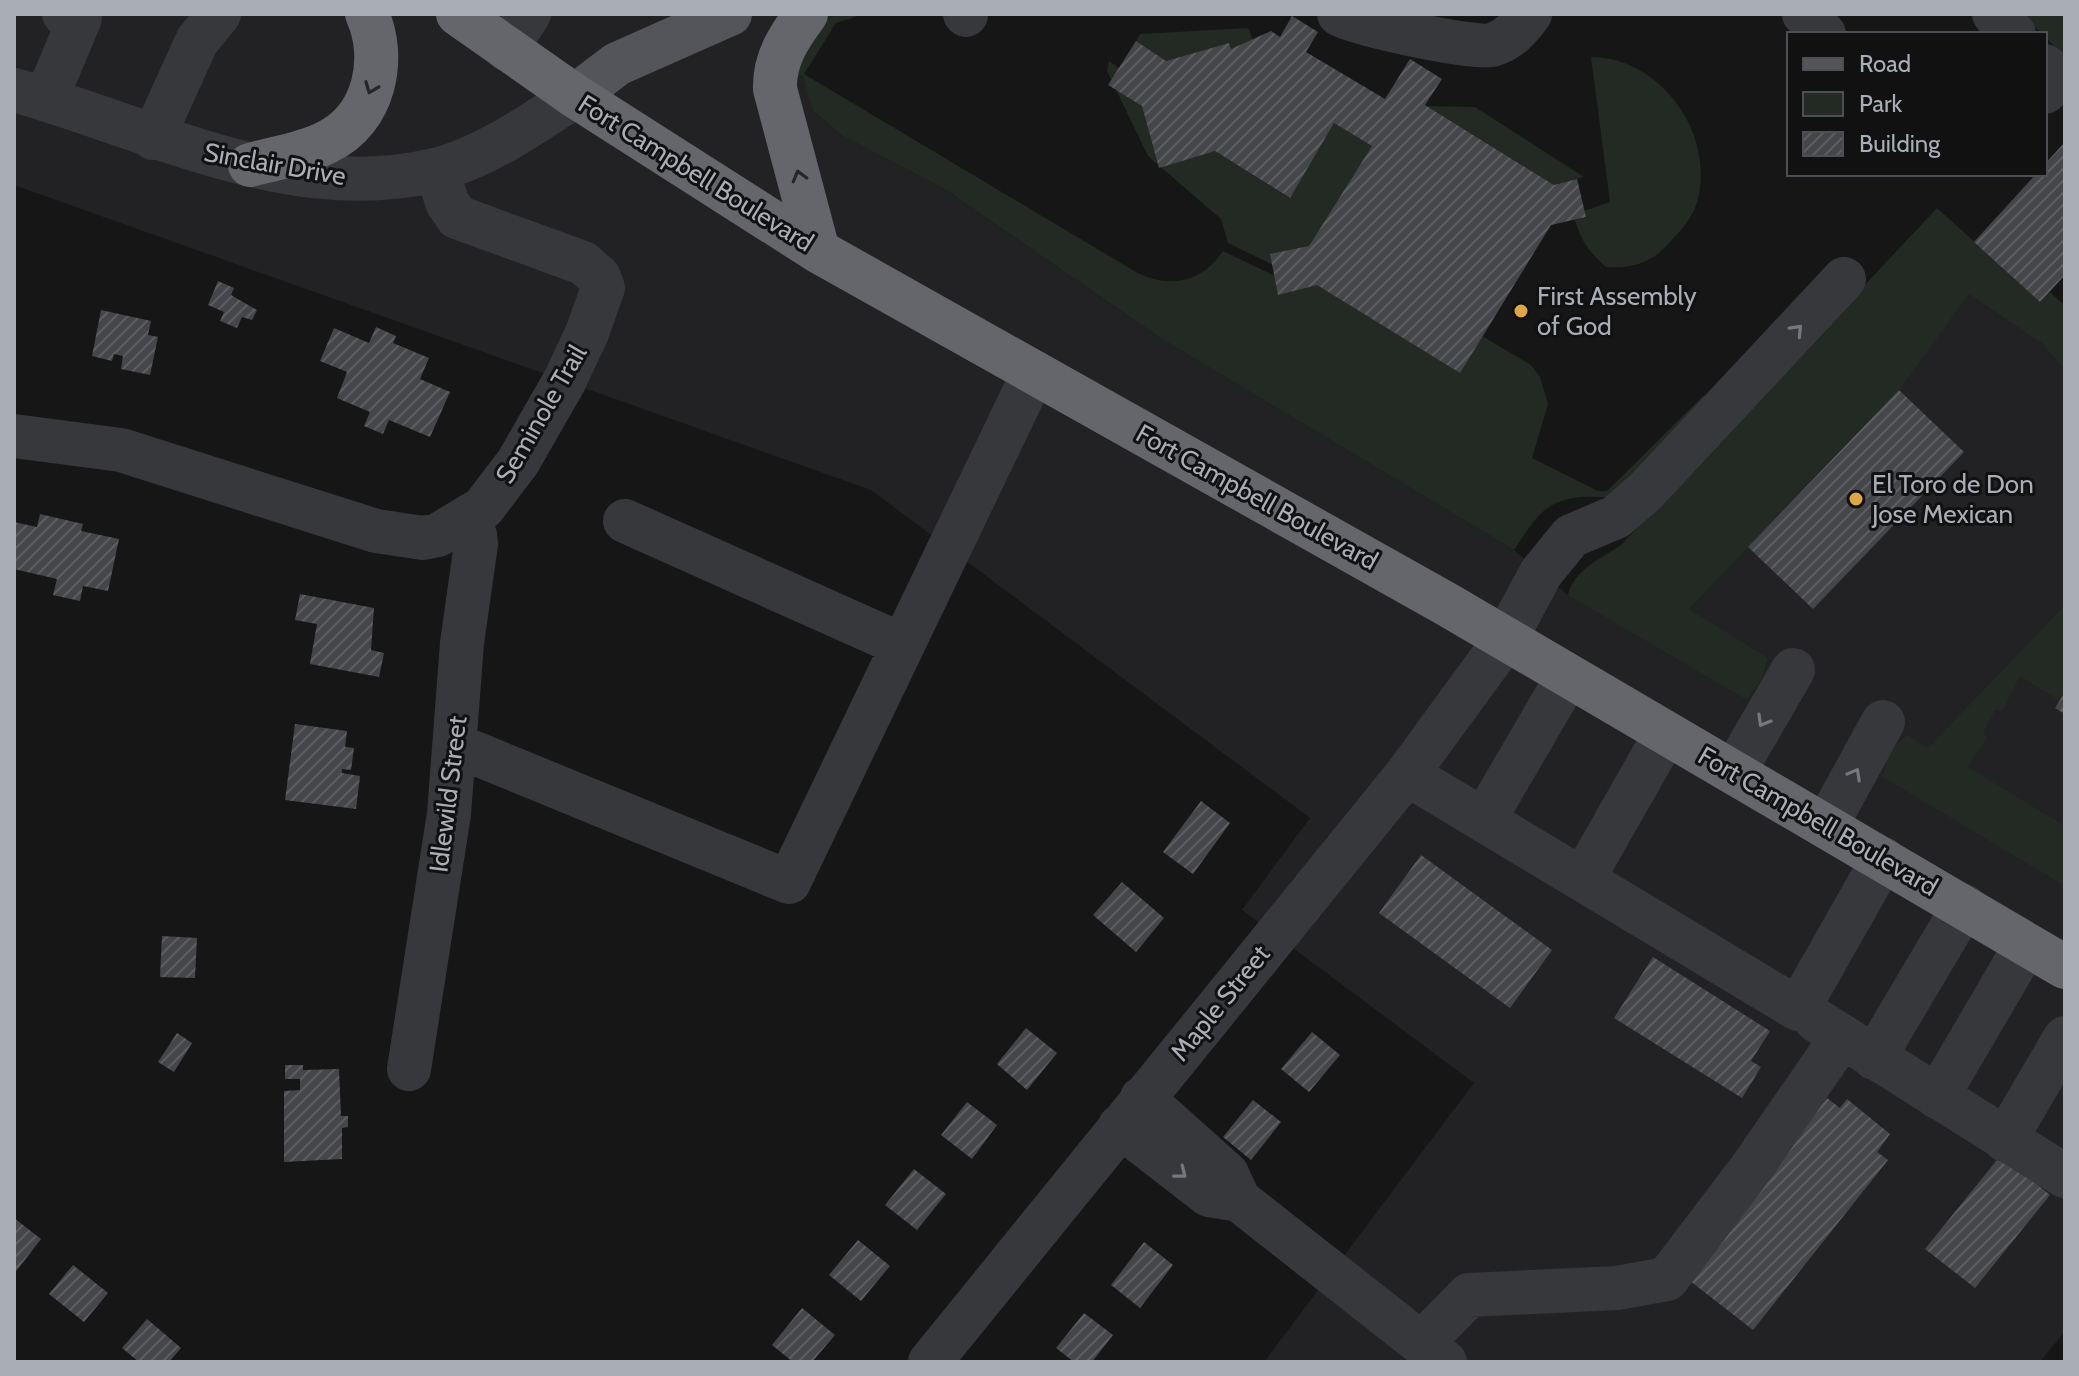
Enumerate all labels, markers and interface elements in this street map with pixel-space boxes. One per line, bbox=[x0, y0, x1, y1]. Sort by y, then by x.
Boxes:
legend bbox=[1787, 32, 2047, 176]
text: Road bbox=[1859, 49, 1911, 78]
one-way arrow bbox=[364, 80, 381, 94]
street label: Fort Campbell Boulevard bbox=[572, 88, 820, 258]
text: Park bbox=[1859, 89, 1902, 118]
text: Building bbox=[1859, 129, 1941, 158]
street label: Sinclair Drive bbox=[202, 136, 348, 192]
one-way arrow bbox=[791, 169, 808, 183]
place label: First Assembly of God bbox=[1537, 280, 1697, 342]
marker: First Assembly of God bbox=[1512, 302, 1530, 320]
one-way arrow bbox=[1787, 325, 1802, 339]
street label: Seminole Trail bbox=[489, 339, 593, 489]
street label: Fort Campbell Boulevard bbox=[1131, 417, 1383, 577]
place label: El Toro de Don Jose Mexican bbox=[1871, 468, 2034, 530]
marker: El Toro de Don Jose Mexican bbox=[1847, 490, 1865, 508]
one-way arrow bbox=[1757, 712, 1773, 727]
street label: Idlewild Street bbox=[423, 714, 474, 874]
street label: Fort Campbell Boulevard bbox=[1693, 739, 1943, 903]
one-way arrow bbox=[1845, 768, 1860, 782]
street label: Maple Street bbox=[1164, 938, 1277, 1067]
one-way arrow bbox=[1173, 1164, 1187, 1178]

